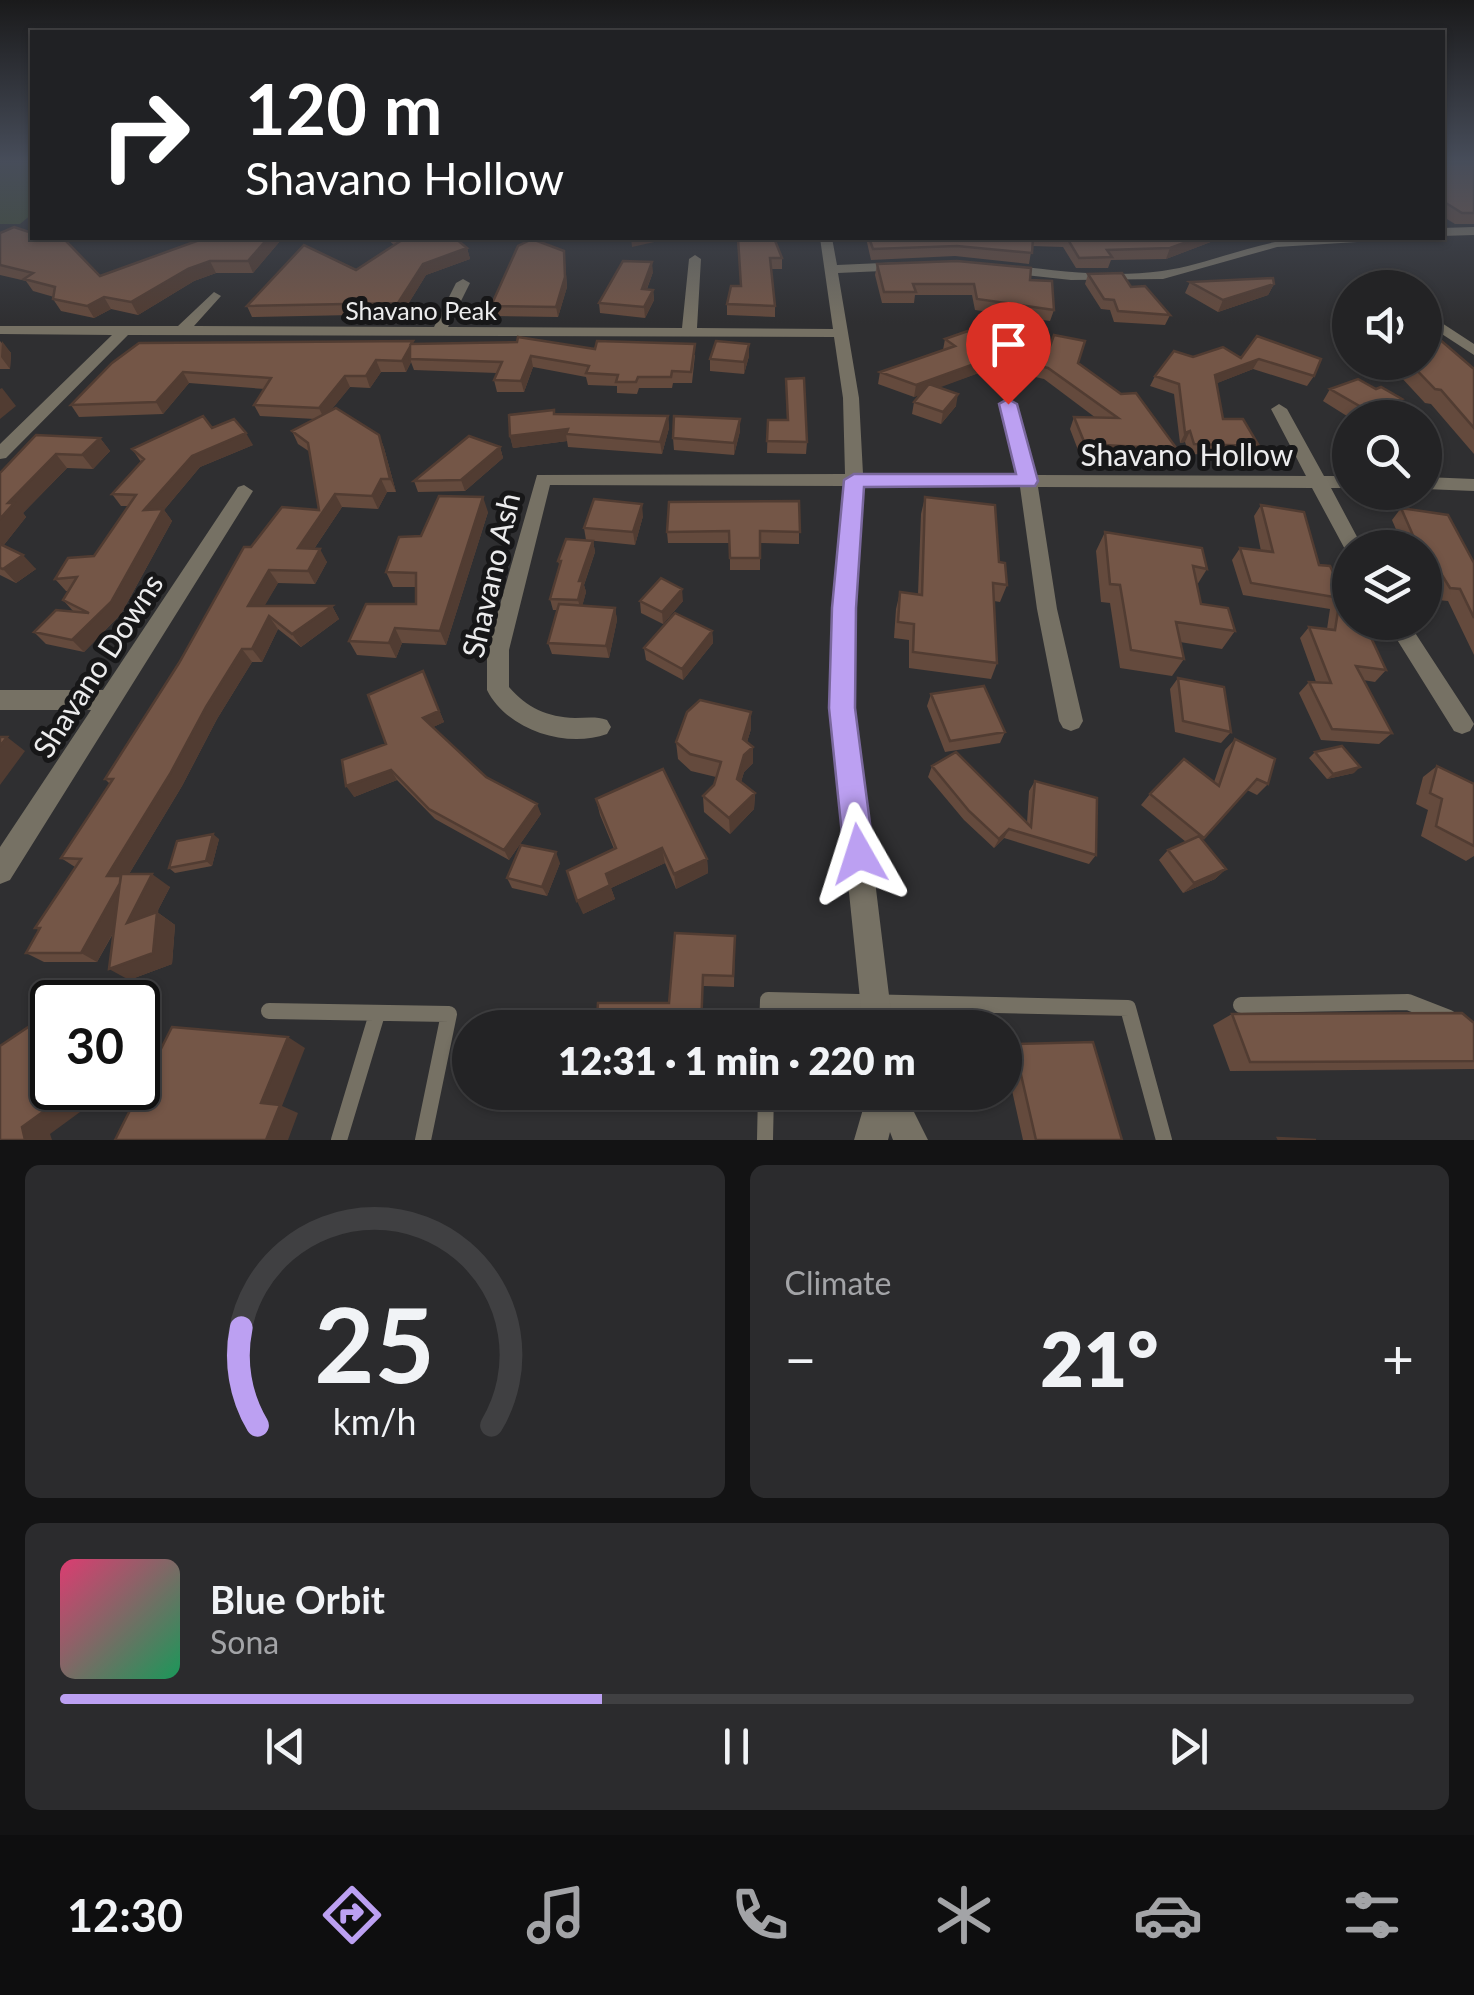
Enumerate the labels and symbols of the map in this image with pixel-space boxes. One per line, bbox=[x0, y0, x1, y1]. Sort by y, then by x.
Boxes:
street label: Shavano Peak bbox=[345, 295, 497, 325]
pin bbox=[966, 302, 1051, 405]
street label: Shavano Hollow bbox=[1081, 436, 1294, 472]
street label: Shavano Ash bbox=[454, 489, 526, 661]
street label: Shavano Downs bbox=[24, 566, 170, 764]
position arrow bbox=[807, 802, 911, 906]
speed limit sign: 30 bbox=[30, 980, 160, 1110]

